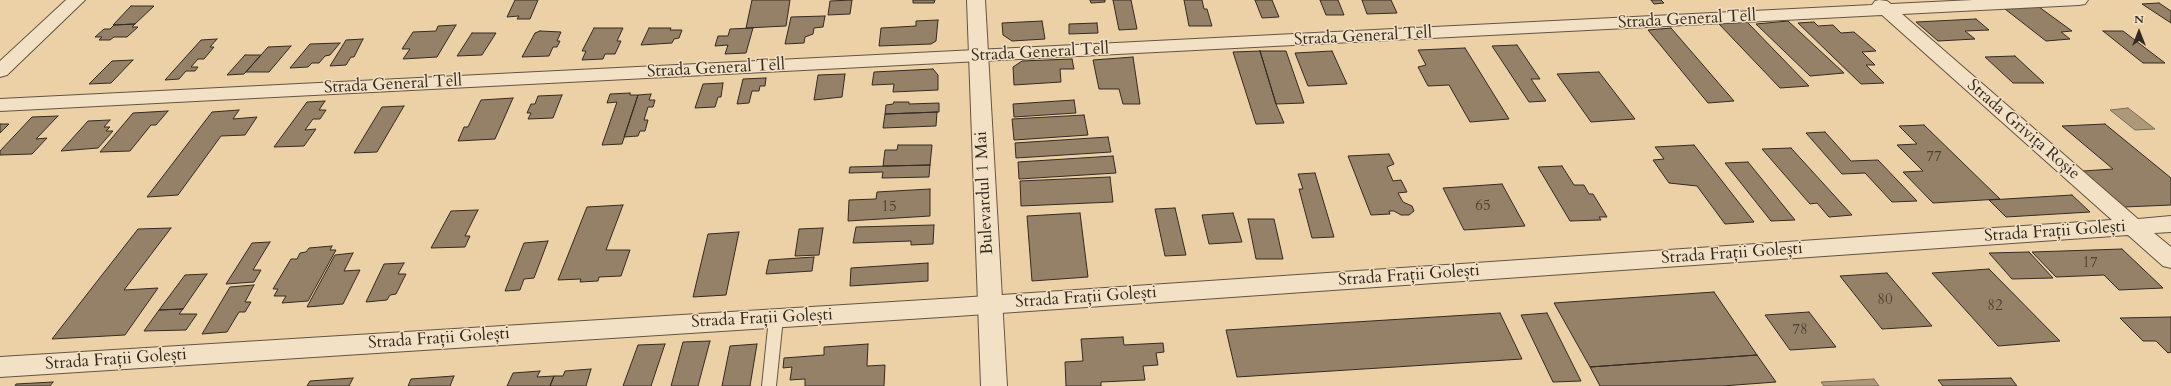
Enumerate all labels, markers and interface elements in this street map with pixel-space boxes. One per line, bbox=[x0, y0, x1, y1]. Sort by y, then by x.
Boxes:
street label: Strada General Tell bbox=[1617, 6, 1757, 34]
north arrow bbox=[2119, 12, 2159, 52]
text: N bbox=[2134, 12, 2144, 27]
street label: Strada General Tell bbox=[1293, 23, 1433, 51]
street label: Strada General Tell bbox=[970, 39, 1110, 67]
street label: Strada General Tell bbox=[646, 55, 786, 83]
street label: Strada General Tell bbox=[323, 71, 463, 99]
street label: Strada Grivița Roșie bbox=[1962, 76, 2084, 184]
street label: Bulevardul 1 Mai bbox=[972, 131, 998, 255]
house number: 77 bbox=[1926, 149, 1942, 167]
house number: 65 bbox=[1475, 198, 1491, 216]
house number: 15 bbox=[881, 199, 897, 217]
street label: Strada Frații Golești bbox=[1984, 217, 2126, 247]
street label: Strada Frații Golești bbox=[1661, 239, 1803, 269]
house number: 17 bbox=[2082, 255, 2098, 273]
street label: Strada Frații Golești bbox=[1338, 261, 1480, 291]
street label: Strada Frații Golești bbox=[1015, 283, 1157, 313]
house number: 80 bbox=[1877, 292, 1893, 310]
house number: 82 bbox=[1987, 298, 2003, 316]
street label: Strada Frații Golești bbox=[691, 305, 833, 333]
house number: 78 bbox=[1792, 322, 1808, 340]
street label: Strada Frații Golești bbox=[368, 324, 510, 354]
street label: Strada Frații Golești bbox=[45, 345, 187, 375]

